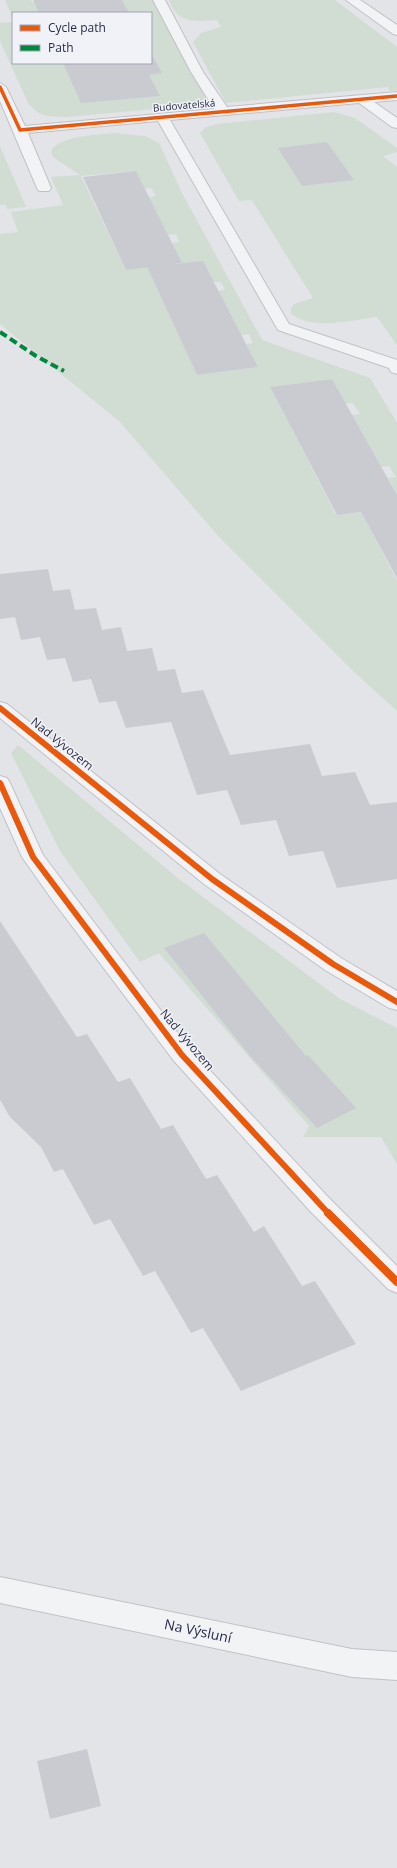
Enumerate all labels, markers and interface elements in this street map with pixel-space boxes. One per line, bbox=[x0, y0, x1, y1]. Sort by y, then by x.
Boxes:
legend bbox=[12, 12, 152, 64]
text: Cycle path bbox=[48, 19, 106, 36]
text: Path bbox=[48, 39, 74, 56]
street label: Budovatelská bbox=[152, 95, 216, 115]
street label: Nad Vývozem bbox=[27, 713, 97, 774]
street label: Nad Vývozem bbox=[156, 1005, 218, 1074]
street label: Na Výsluní bbox=[163, 1614, 234, 1647]

